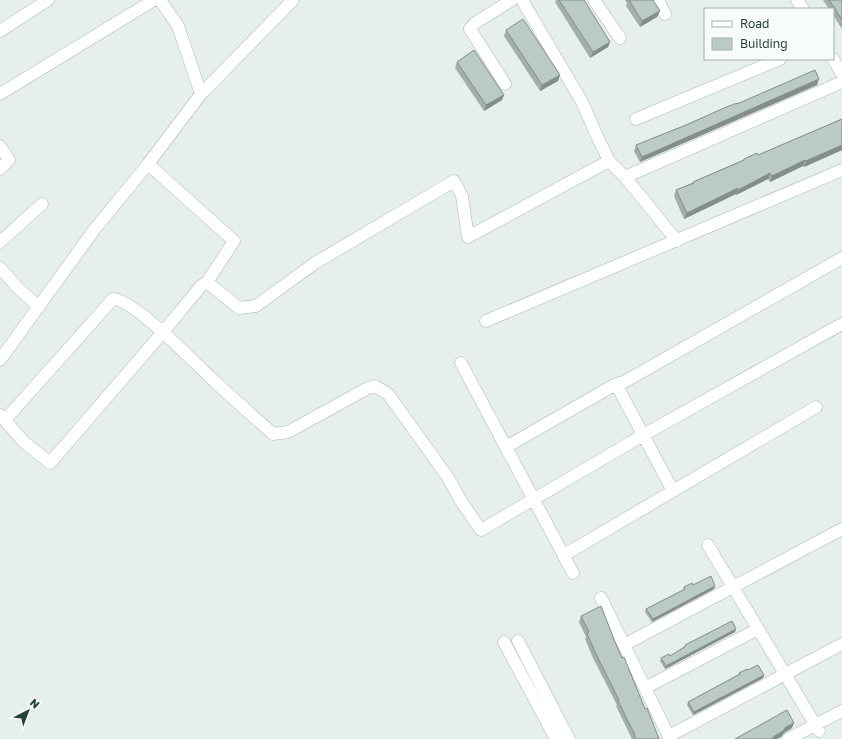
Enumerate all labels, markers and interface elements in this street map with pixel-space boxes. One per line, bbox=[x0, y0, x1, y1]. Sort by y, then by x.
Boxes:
legend bbox=[704, 8, 834, 60]
text: Road bbox=[740, 16, 769, 31]
text: Building bbox=[740, 36, 788, 51]
north arrow bbox=[8, 691, 48, 731]
text: N bbox=[28, 696, 42, 711]

